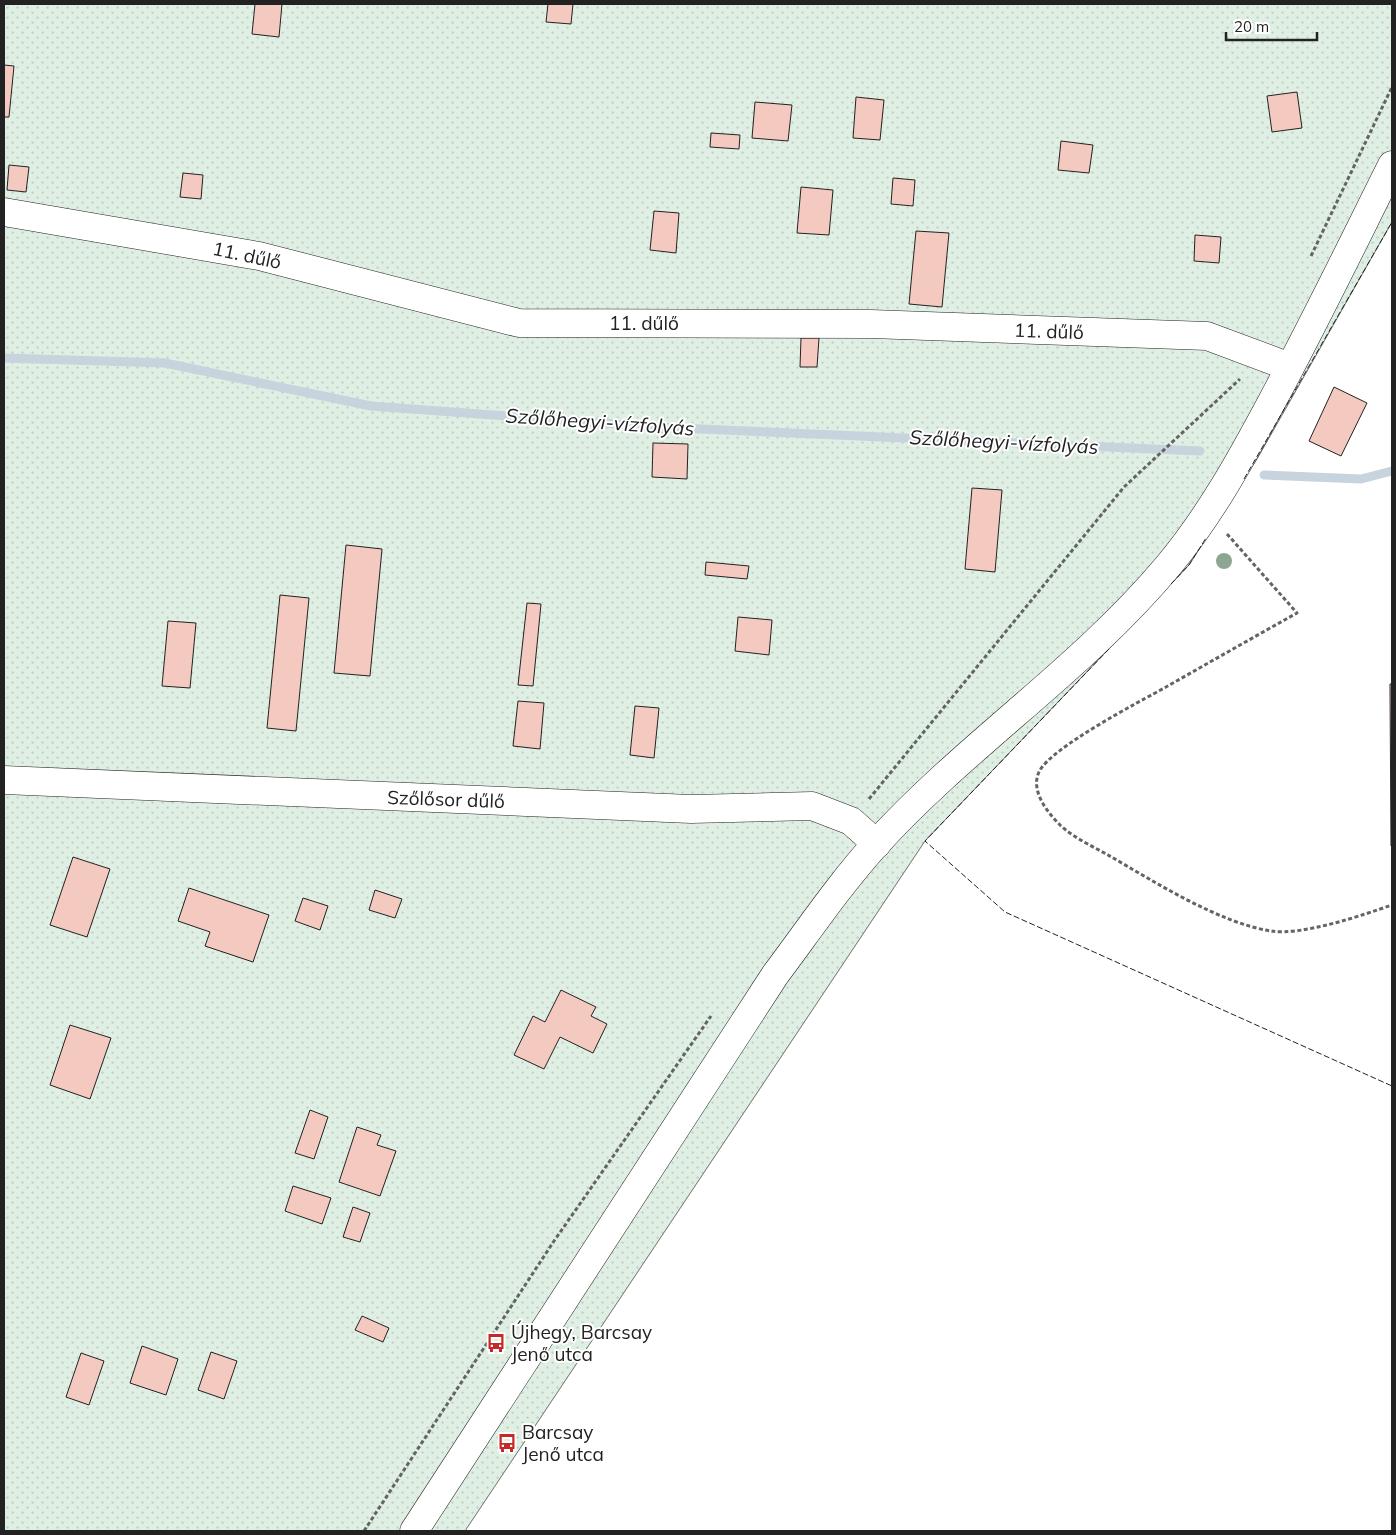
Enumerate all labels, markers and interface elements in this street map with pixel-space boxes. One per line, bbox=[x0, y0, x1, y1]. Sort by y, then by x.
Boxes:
scale bar bbox=[1226, 10, 1317, 42]
text: 20 m bbox=[1234, 17, 1269, 36]
street label: 11. dűlő bbox=[210, 236, 284, 274]
street label: 11. dűlő bbox=[609, 311, 679, 335]
street label: 11. dűlő bbox=[1014, 318, 1084, 344]
water label: Szőlőhegyi-vízfolyás bbox=[505, 402, 695, 441]
water label: Szőlőhegyi-vízfolyás bbox=[909, 424, 1099, 459]
street label: Szőlősor dűlő bbox=[387, 785, 505, 813]
place label: Újhegy, Barcsay Jenő utca bbox=[511, 1320, 652, 1366]
bus stop icon: Újhegy, Barcsay Jenő utca bbox=[485, 1332, 507, 1354]
place label: Barcsay Jenő utca bbox=[522, 1420, 604, 1466]
bus stop icon: Barcsay Jenő utca bbox=[496, 1432, 518, 1454]

